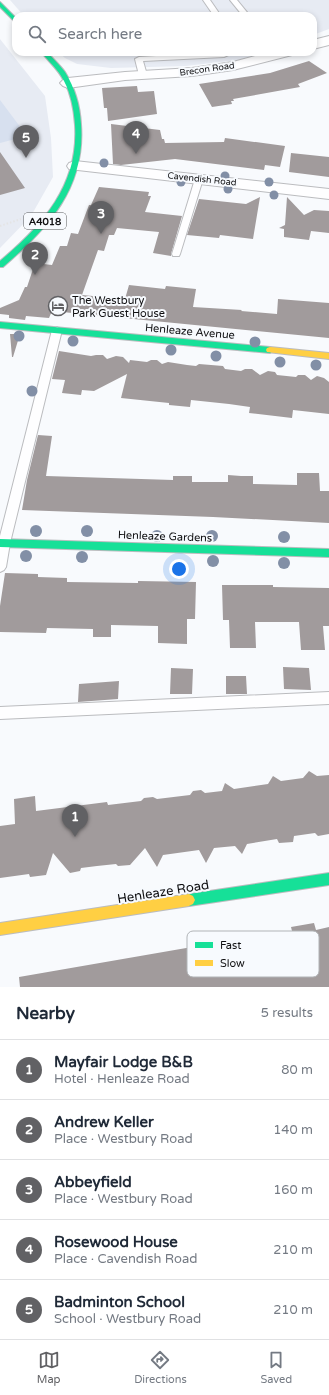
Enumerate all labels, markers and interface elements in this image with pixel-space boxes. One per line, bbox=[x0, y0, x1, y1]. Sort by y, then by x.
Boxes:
search box bbox=[12, 12, 317, 56]
icon: search bbox=[26, 23, 48, 45]
text: Search here bbox=[58, 25, 142, 43]
street label: Brecon Road bbox=[179, 60, 235, 79]
pin: 4 bbox=[123, 121, 149, 154]
pin: 5 bbox=[13, 125, 39, 158]
street label: Cavendish Road bbox=[167, 170, 237, 189]
pin: 3 bbox=[88, 201, 114, 234]
road number: A4018 bbox=[24, 213, 66, 229]
pin: 2 bbox=[22, 242, 48, 275]
place label: The Westbury Park Guest House bbox=[72, 294, 165, 320]
hotel icon: The Westbury Park Guest House bbox=[47, 295, 69, 317]
street label: Henleaze Avenue bbox=[144, 321, 235, 342]
street label: Henleaze Gardens bbox=[118, 528, 212, 545]
your location bbox=[169, 559, 189, 579]
pin: 1 bbox=[62, 804, 88, 837]
street label: Henleaze Road bbox=[116, 877, 210, 907]
legend bbox=[187, 931, 319, 977]
text: Fast bbox=[220, 939, 241, 952]
text: Slow bbox=[220, 957, 245, 970]
text: Nearby bbox=[16, 1003, 75, 1024]
text: 5 results bbox=[261, 1005, 313, 1021]
text: Mayfair Lodge B&B bbox=[54, 1053, 193, 1071]
text: 1 bbox=[25, 1062, 33, 1078]
text: 80 m bbox=[281, 1062, 313, 1078]
text: Hotel · Henleaze Road bbox=[54, 1071, 190, 1087]
text: Andrew Keller bbox=[54, 1113, 154, 1131]
text: 2 bbox=[25, 1122, 33, 1138]
text: 140 m bbox=[273, 1122, 313, 1138]
text: Place · Westbury Road bbox=[54, 1131, 193, 1147]
text: Abbeyfield bbox=[54, 1173, 132, 1191]
text: 3 bbox=[25, 1182, 33, 1198]
text: 160 m bbox=[273, 1182, 313, 1198]
text: Place · Westbury Road bbox=[54, 1191, 193, 1207]
text: Rosewood House bbox=[54, 1233, 178, 1251]
text: 4 bbox=[25, 1242, 33, 1258]
text: 210 m bbox=[273, 1242, 313, 1258]
text: Place · Cavendish Road bbox=[54, 1251, 198, 1267]
text: Badminton School bbox=[54, 1293, 185, 1311]
text: 5 bbox=[25, 1302, 33, 1318]
text: 210 m bbox=[273, 1302, 313, 1318]
text: School · Westbury Road bbox=[54, 1311, 201, 1327]
tab: Map bbox=[37, 1349, 61, 1386]
tab: Directions bbox=[134, 1349, 187, 1386]
tab: Saved bbox=[260, 1349, 292, 1386]

